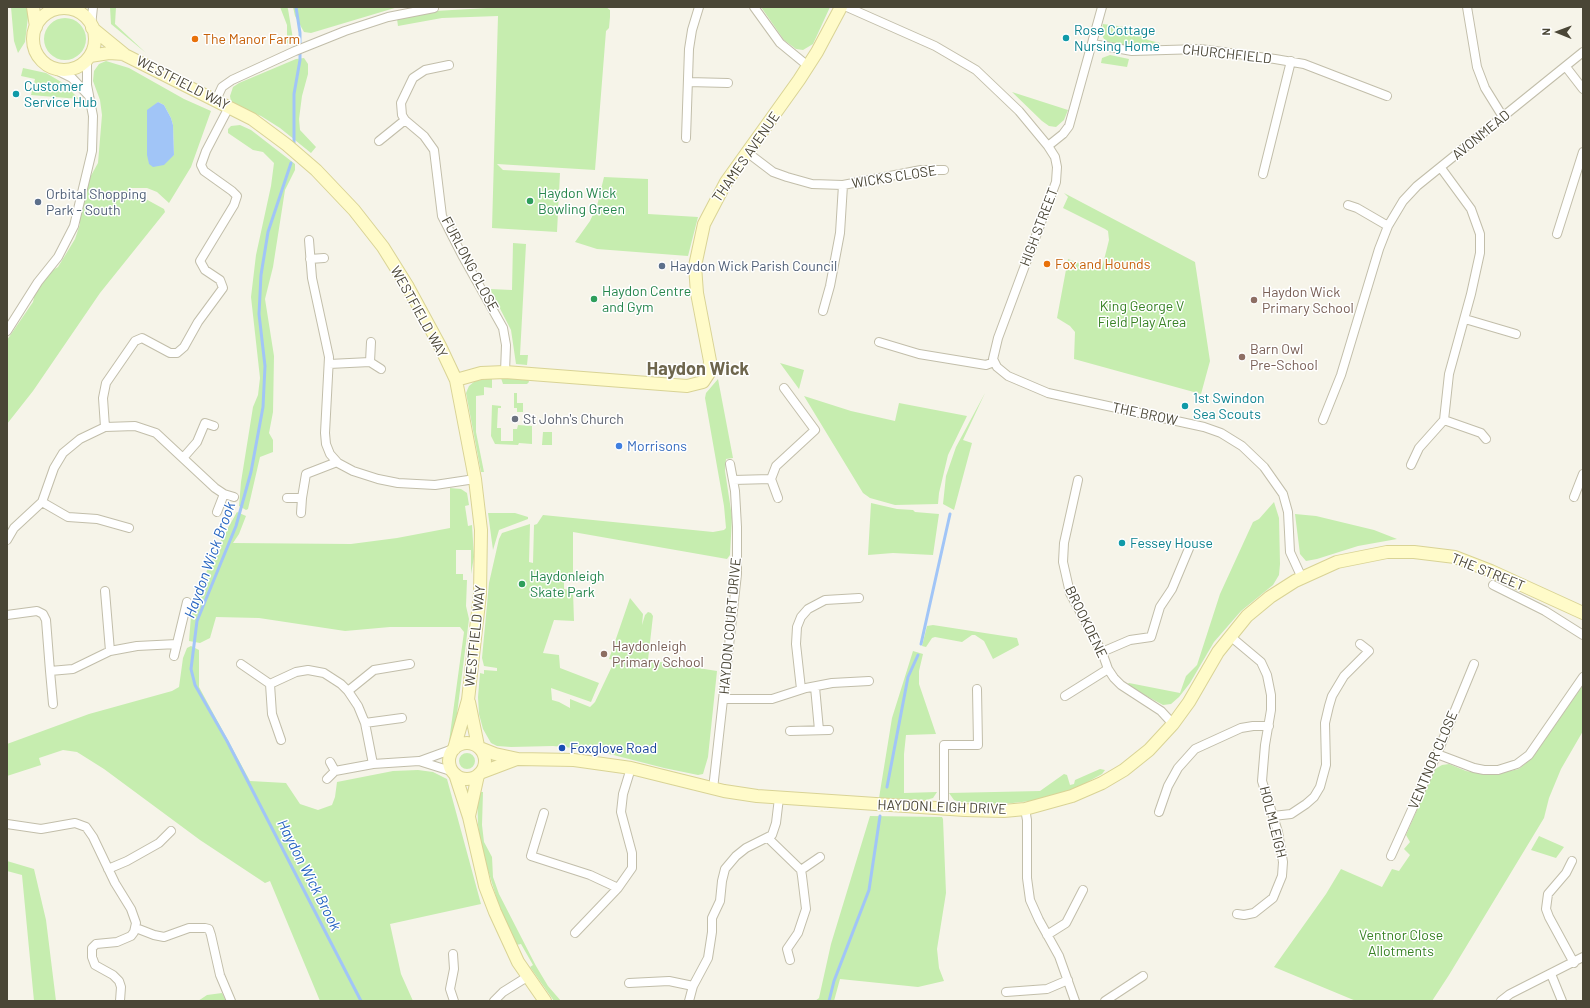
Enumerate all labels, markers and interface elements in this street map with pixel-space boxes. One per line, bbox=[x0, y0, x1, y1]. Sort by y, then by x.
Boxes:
north arrow bbox=[1538, 12, 1578, 52]
place label: Rose Cottage Nursing Home bbox=[1074, 22, 1160, 54]
text: N bbox=[1539, 28, 1552, 36]
place label: The Manor Farm bbox=[203, 31, 300, 47]
marker: Rose Cottage Nursing Home bbox=[1061, 33, 1071, 43]
marker: The Manor Farm bbox=[190, 34, 200, 44]
street label: CHURCHFIELD bbox=[1182, 41, 1272, 67]
street label: WESTFIELD WAY bbox=[134, 52, 232, 114]
place label: Customer Service Hub bbox=[24, 78, 97, 110]
marker: Customer Service Hub bbox=[11, 89, 21, 99]
street label: AVONMEAD bbox=[1449, 107, 1513, 163]
street label: THAMES AVENUE bbox=[709, 109, 783, 205]
street label: WICKS CLOSE bbox=[850, 162, 938, 192]
place label: Haydon Wick Bowling Green bbox=[538, 185, 625, 218]
street label: HIGH STREET bbox=[1016, 185, 1062, 269]
place label: Orbital Shopping Park - South bbox=[46, 186, 147, 218]
marker: Haydon Wick Bowling Green bbox=[525, 196, 535, 206]
marker: Orbital Shopping Park - South bbox=[33, 197, 43, 207]
street label: FURLONG CLOSE bbox=[438, 214, 502, 314]
place label: Fox and Hounds bbox=[1055, 256, 1150, 272]
place label: Haydon Wick Parish Council bbox=[670, 258, 837, 274]
marker: Fox and Hounds bbox=[1042, 259, 1052, 269]
marker: Haydon Wick Parish Council bbox=[657, 261, 667, 271]
street label: WESTFIELD WAY bbox=[387, 263, 451, 361]
place label: Haydon Centre and Gym bbox=[602, 283, 691, 316]
place label: Haydon Wick Primary School bbox=[1262, 284, 1354, 316]
marker: Haydon Centre and Gym bbox=[589, 294, 599, 304]
marker: Haydon Wick Primary School bbox=[1249, 295, 1259, 305]
park label: King George V Field Play Area bbox=[1098, 298, 1186, 330]
place label: Barn Owl Pre-School bbox=[1250, 341, 1318, 374]
marker: Barn Owl Pre-School bbox=[1237, 352, 1247, 362]
district label: Haydon Wick bbox=[647, 358, 749, 380]
place label: 1st Swindon Sea Scouts bbox=[1193, 390, 1265, 422]
street label: THE BROW bbox=[1111, 399, 1179, 429]
marker: 1st Swindon Sea Scouts bbox=[1180, 401, 1190, 411]
place label: St John's Church bbox=[523, 411, 624, 427]
marker: St John's Church bbox=[510, 414, 520, 424]
place label: Morrisons bbox=[627, 438, 687, 454]
marker: Morrisons bbox=[614, 441, 624, 451]
water label: Haydon Wick Brook bbox=[181, 499, 239, 621]
place label: Fessey House bbox=[1130, 535, 1213, 551]
marker: Fessey House bbox=[1117, 538, 1127, 548]
street label: THE STREET bbox=[1449, 550, 1527, 594]
street label: HAYDON COURT DRIVE bbox=[716, 557, 744, 695]
place label: Haydonleigh Skate Park bbox=[530, 568, 605, 600]
marker: Haydonleigh Skate Park bbox=[517, 579, 527, 589]
street label: BROOKDENE bbox=[1061, 583, 1111, 661]
street label: WESTFIELD WAY bbox=[461, 584, 489, 688]
place label: Haydonleigh Primary School bbox=[612, 638, 704, 670]
marker: Haydonleigh Primary School bbox=[599, 649, 609, 659]
street label: VENTNOR CLOSE bbox=[1405, 708, 1461, 812]
place label: Foxglove Road bbox=[570, 740, 657, 756]
marker: Foxglove Road bbox=[557, 743, 567, 753]
street label: HOLMLEIGH bbox=[1256, 784, 1290, 860]
street label: HAYDONLEIGH DRIVE bbox=[877, 796, 1007, 818]
water label: Haydon Wick Brook bbox=[273, 816, 345, 934]
park label: Ventnor Close Allotments bbox=[1359, 927, 1443, 960]

